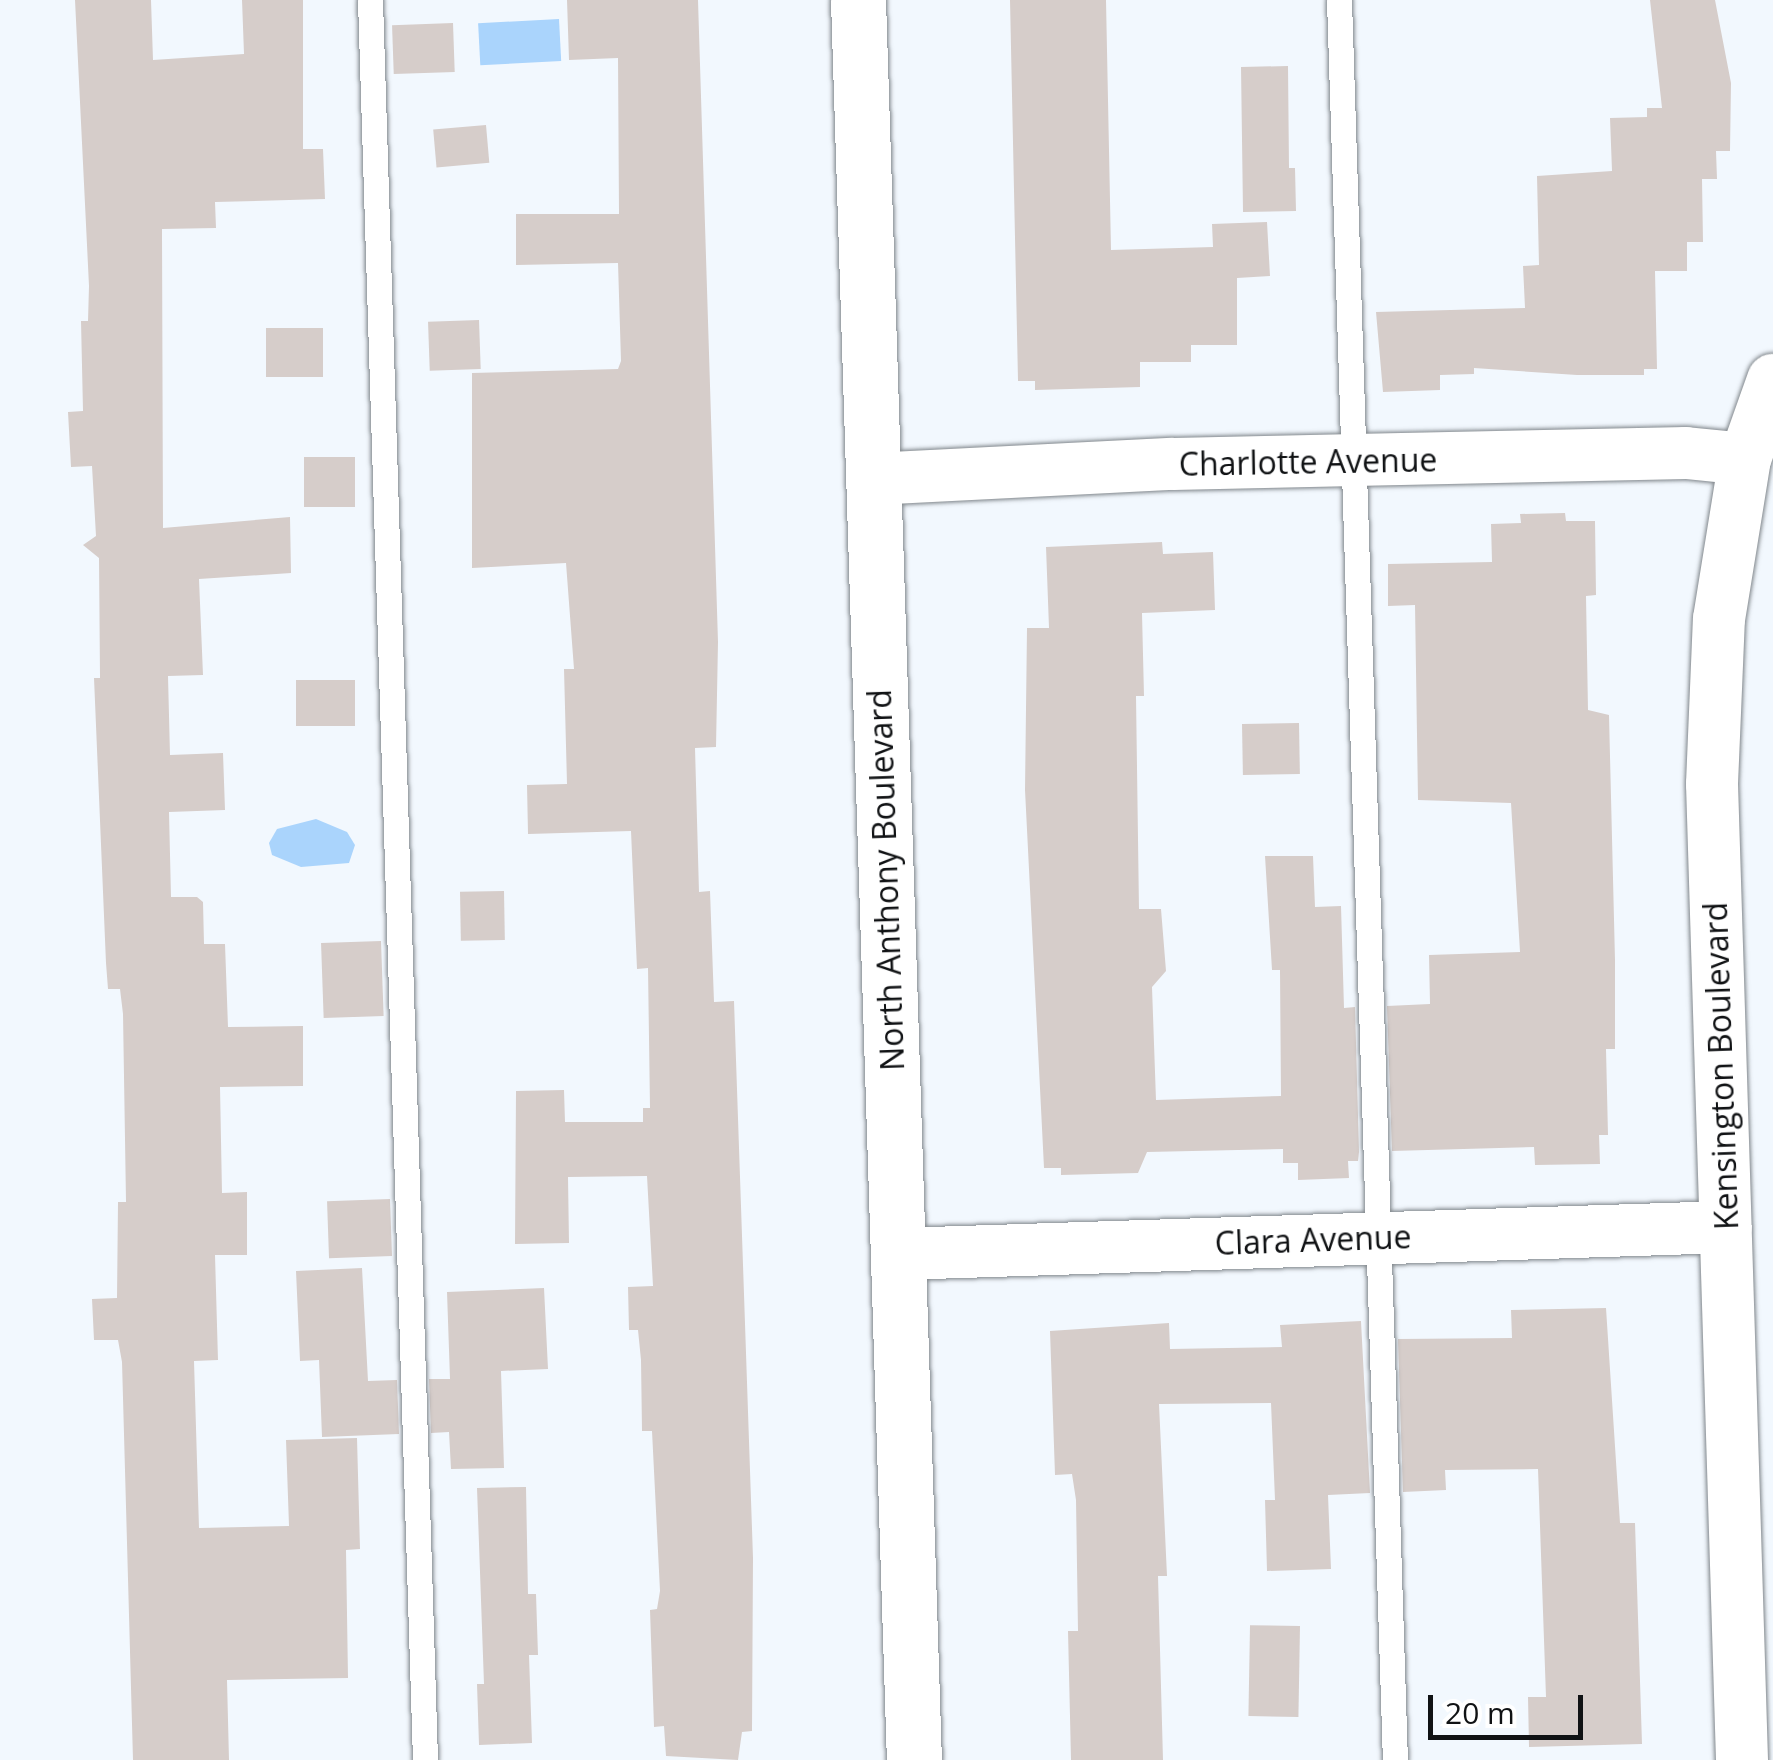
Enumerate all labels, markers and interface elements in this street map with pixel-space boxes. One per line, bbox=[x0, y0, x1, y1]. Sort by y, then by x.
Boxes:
street label: Charlotte Avenue bbox=[1178, 441, 1438, 483]
street label: North Anthony Boulevard bbox=[860, 689, 912, 1071]
street label: Kensington Boulevard bbox=[1696, 901, 1746, 1231]
street label: Clara Avenue bbox=[1214, 1217, 1412, 1263]
scale bar bbox=[1433, 1675, 1588, 1737]
text: 20 m bbox=[1445, 1692, 1515, 1733]

